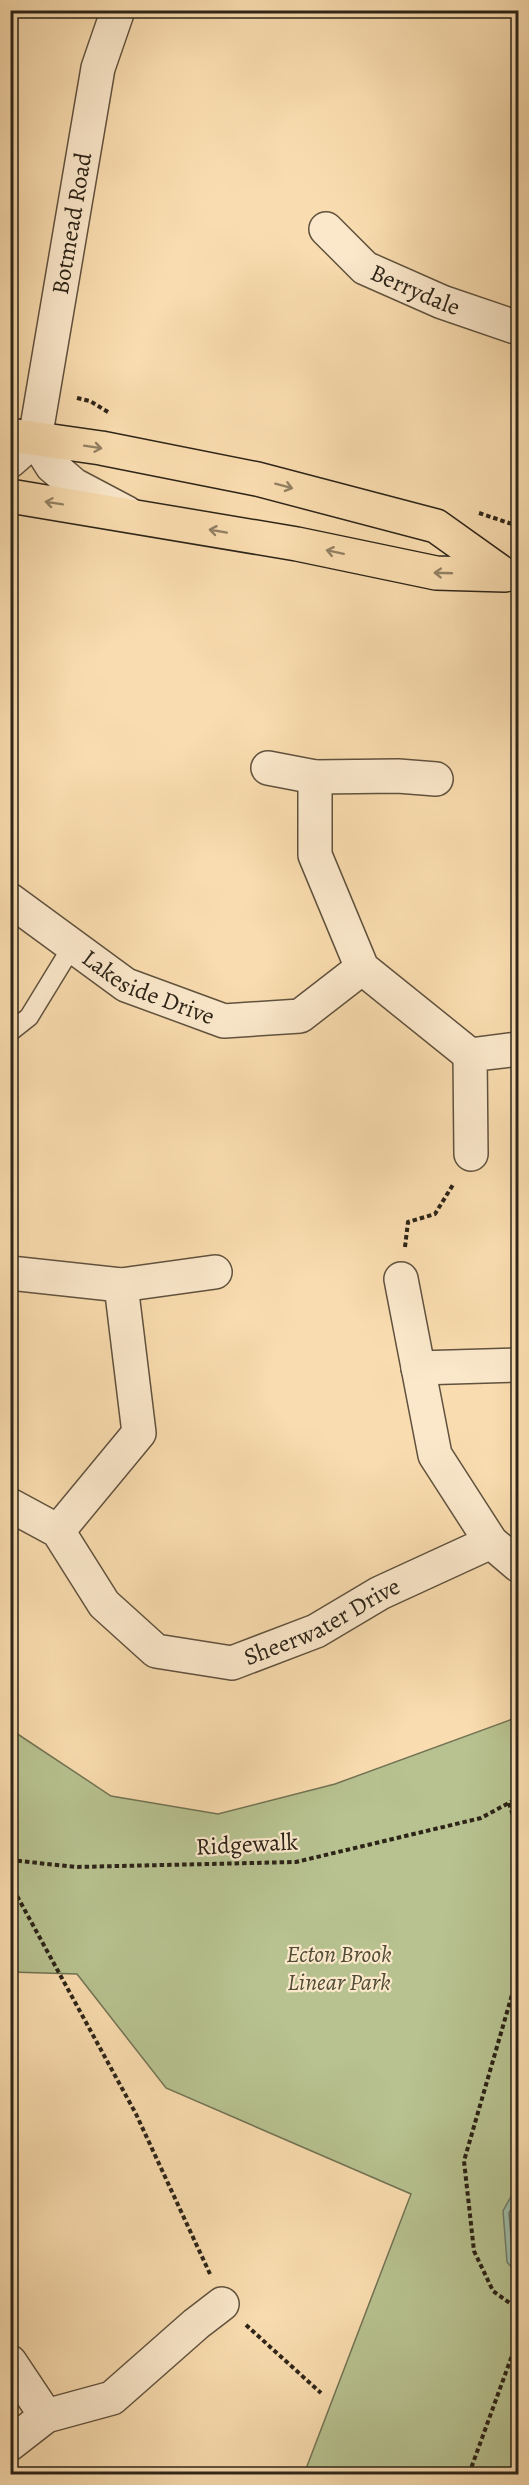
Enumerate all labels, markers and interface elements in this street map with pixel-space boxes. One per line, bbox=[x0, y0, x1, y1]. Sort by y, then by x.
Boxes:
street label: Botmead Road bbox=[44, 150, 99, 297]
street label: Berrydale bbox=[365, 256, 464, 323]
one-way arrow bbox=[82, 442, 102, 453]
one-way arrow bbox=[274, 481, 293, 493]
one-way arrow bbox=[45, 498, 65, 509]
one-way arrow bbox=[209, 525, 229, 536]
one-way arrow bbox=[326, 546, 346, 557]
one-way arrow bbox=[434, 567, 454, 578]
street label: Lakeside Drive bbox=[75, 942, 219, 1032]
street label: Sheerwater Drive bbox=[239, 1570, 405, 1673]
street label: Ridgewalk bbox=[195, 1825, 299, 1863]
park label: Ecton Brook Linear Park bbox=[286, 1938, 392, 1998]

